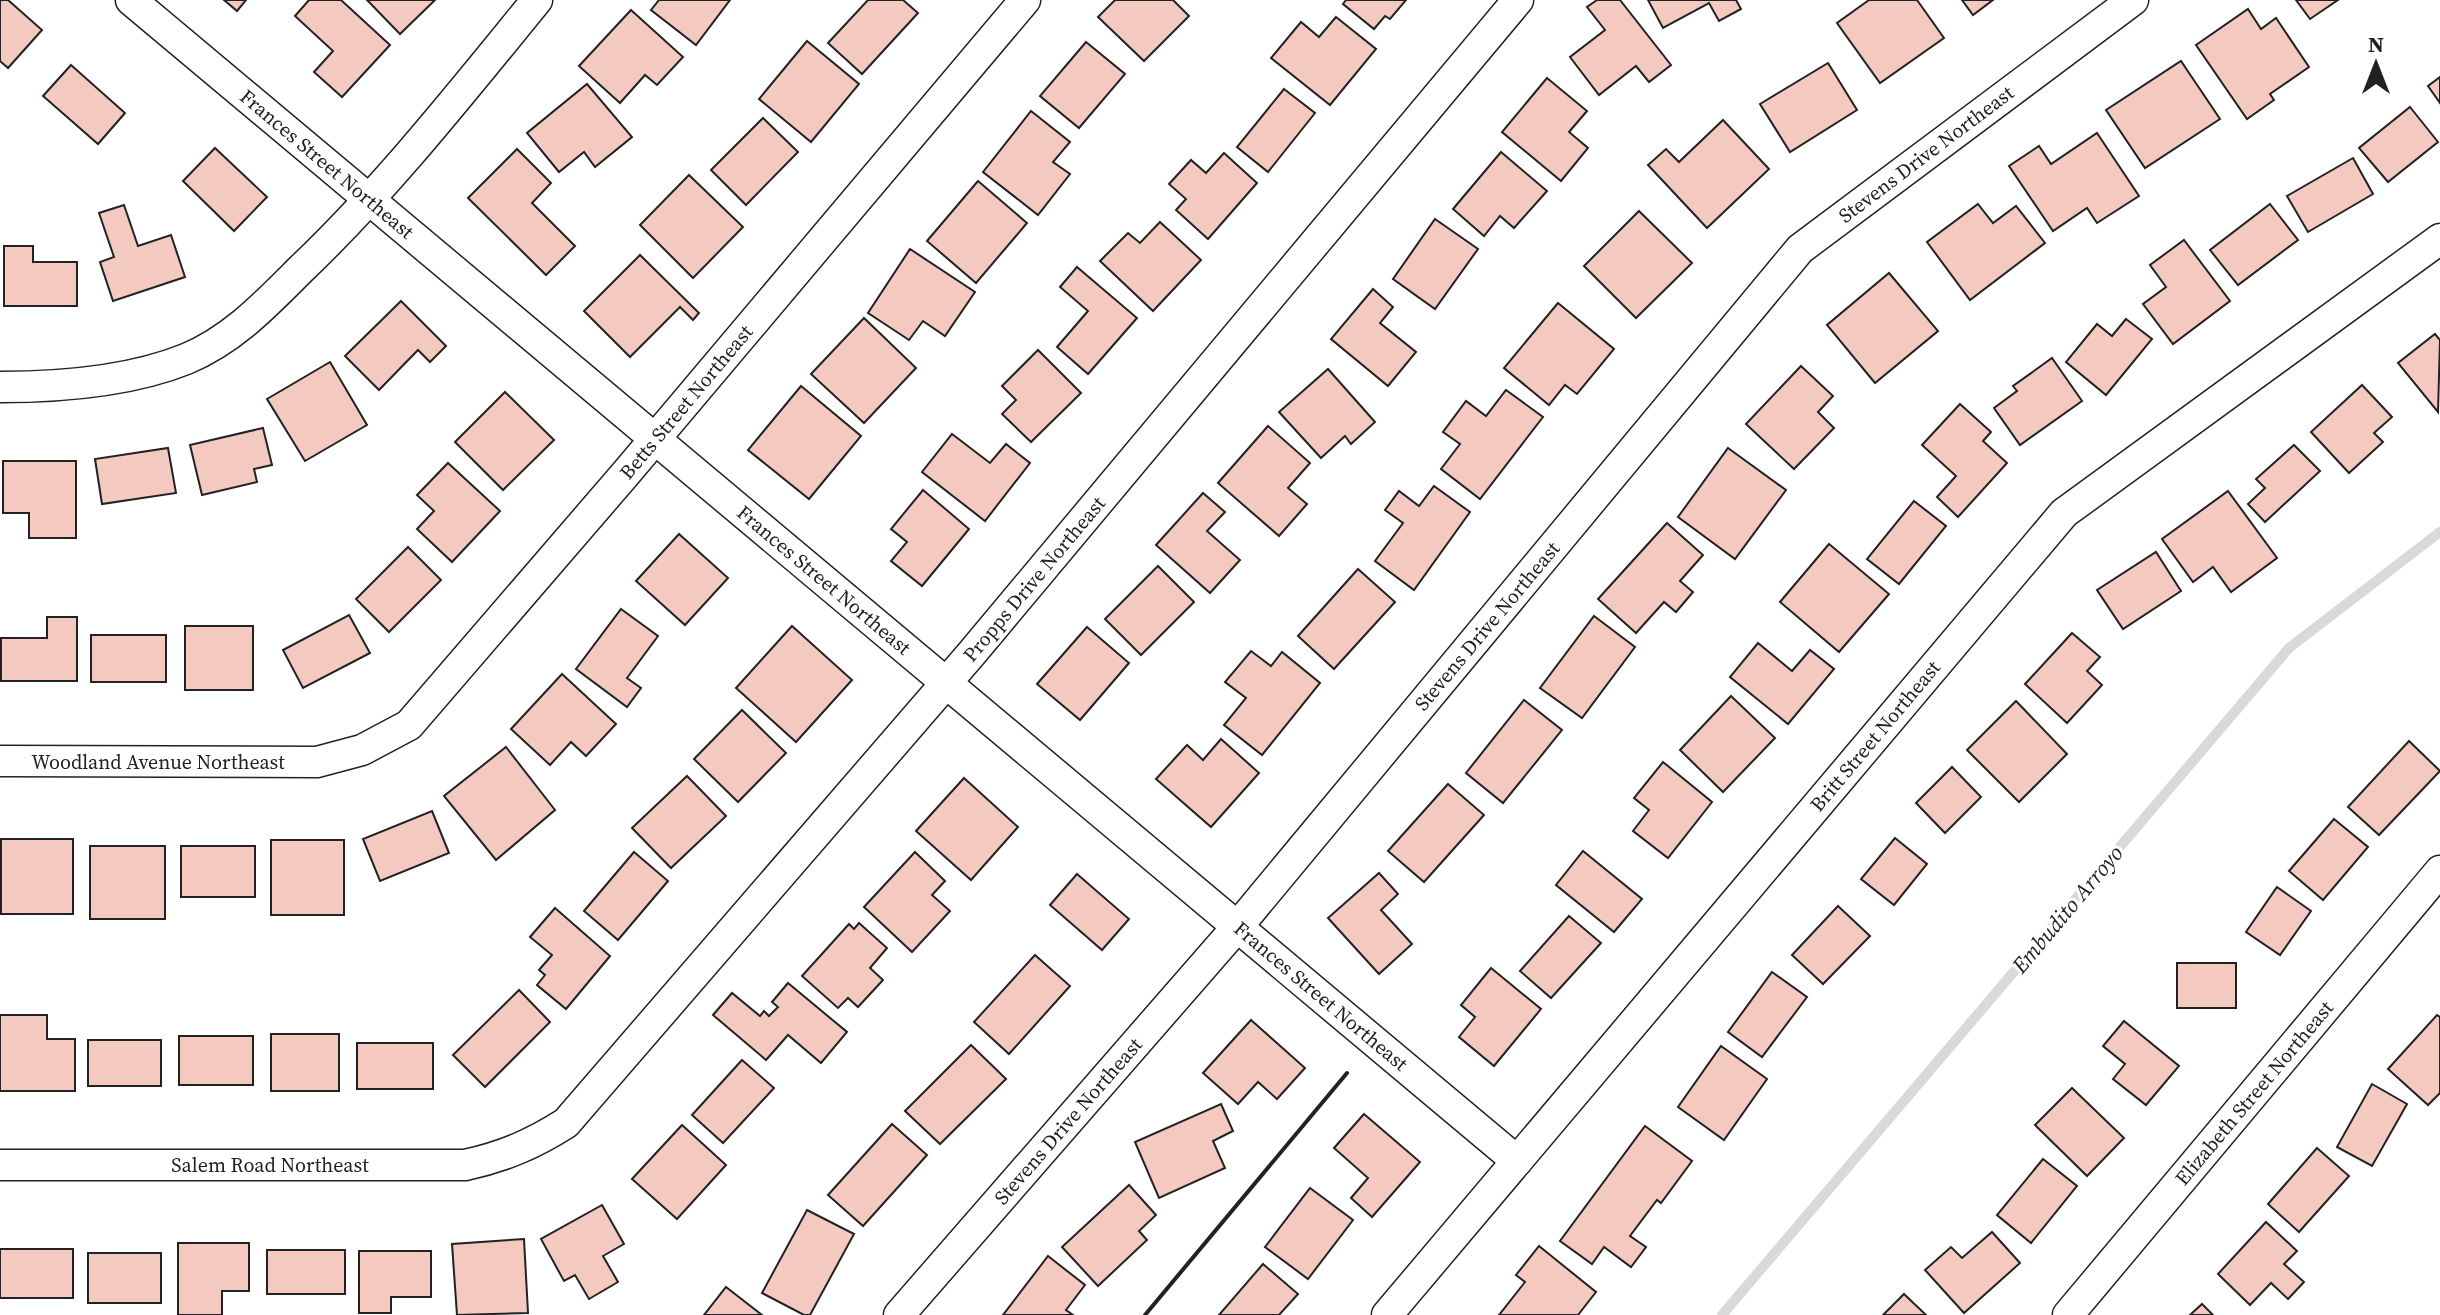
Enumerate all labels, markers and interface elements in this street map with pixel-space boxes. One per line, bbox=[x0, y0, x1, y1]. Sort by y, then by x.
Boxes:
north arrow bbox=[2336, 24, 2416, 104]
text: N bbox=[2368, 29, 2384, 59]
street label: Stevens Drive Northeast bbox=[1833, 78, 2020, 229]
street label: Frances Street Northeast bbox=[234, 83, 420, 246]
street label: Betts Street Northeast bbox=[613, 318, 759, 485]
street label: Propps Drive Northeast bbox=[956, 490, 1112, 668]
street label: Frances Street Northeast bbox=[731, 499, 917, 662]
street label: Stevens Drive Northeast bbox=[1408, 535, 1566, 717]
street label: Britt Street Northeast bbox=[1803, 654, 1947, 818]
street label: Woodland Avenue Northeast bbox=[31, 748, 285, 776]
water label: Embudito Arroyo bbox=[2004, 838, 2130, 980]
street label: Frances Street Northeast bbox=[1228, 915, 1414, 1078]
street label: Elizabeth Street Northeast bbox=[2168, 994, 2340, 1191]
street label: Stevens Drive Northeast bbox=[988, 1031, 1149, 1211]
street label: Salem Road Northeast bbox=[171, 1151, 369, 1179]

